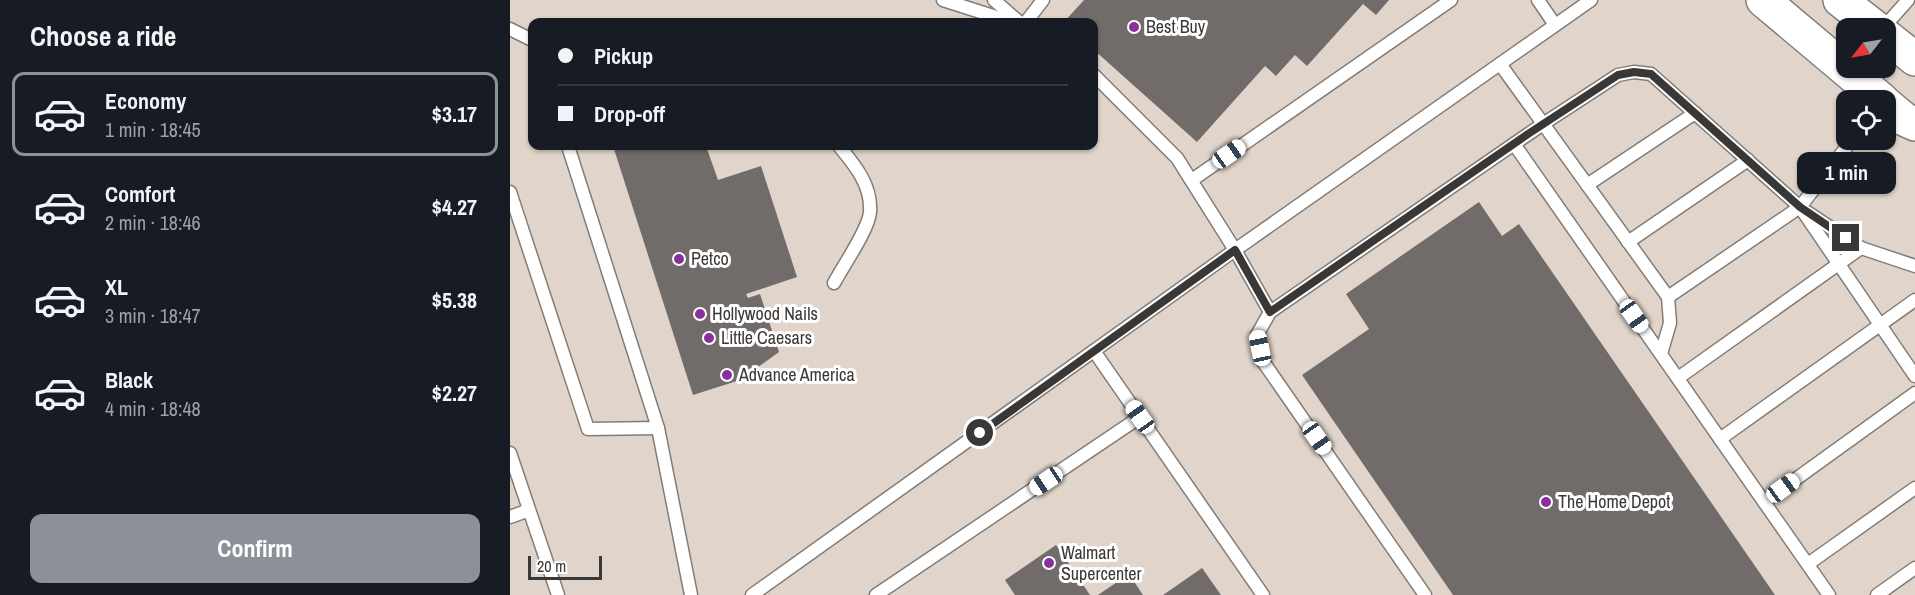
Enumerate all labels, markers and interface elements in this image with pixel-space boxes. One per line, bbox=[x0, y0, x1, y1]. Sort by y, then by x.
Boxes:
place label: Best Buy bbox=[1146, 14, 1206, 39]
text: Choose a ride bbox=[30, 18, 176, 54]
north arrow bbox=[1836, 18, 1896, 78]
map controls bbox=[1836, 18, 1896, 150]
marker: Best Buy bbox=[1127, 20, 1141, 34]
text: Pickup bbox=[594, 41, 653, 71]
text: Economy bbox=[105, 86, 186, 116]
icon: car bbox=[33, 87, 87, 141]
button: locate bbox=[1836, 90, 1896, 150]
text: $3.17 bbox=[432, 99, 477, 129]
text: Drop-off bbox=[594, 99, 665, 129]
text: 1 min · 18:45 bbox=[105, 116, 201, 143]
car bbox=[1209, 136, 1249, 172]
callout: 1 min bbox=[1796, 151, 1896, 193]
text: 1 min bbox=[1825, 159, 1868, 186]
text: Comfort bbox=[105, 179, 175, 209]
icon: car bbox=[33, 180, 87, 234]
text: $4.27 bbox=[432, 192, 477, 222]
text: 2 min · 18:46 bbox=[105, 209, 201, 236]
route end bbox=[1832, 224, 1859, 251]
place label: Petco bbox=[691, 246, 729, 271]
marker: Petco bbox=[672, 252, 686, 266]
text: XL bbox=[105, 272, 128, 302]
icon: car bbox=[33, 273, 87, 327]
text: $5.38 bbox=[432, 285, 477, 315]
car bbox=[1616, 296, 1652, 336]
place label: Hollywood Nails bbox=[712, 301, 818, 326]
text: 3 min · 18:47 bbox=[105, 302, 201, 329]
marker: Hollywood Nails bbox=[693, 307, 707, 321]
place label: Little Caesars bbox=[721, 325, 812, 350]
car bbox=[1247, 329, 1273, 367]
marker: Little Caesars bbox=[702, 331, 716, 345]
place label: Advance America bbox=[738, 362, 855, 387]
text: Black bbox=[105, 365, 153, 395]
icon: car bbox=[33, 366, 87, 420]
marker: Advance America bbox=[720, 368, 734, 382]
text: $2.27 bbox=[432, 378, 477, 408]
text: 4 min · 18:48 bbox=[105, 395, 201, 422]
car bbox=[1122, 397, 1158, 437]
car bbox=[1299, 418, 1335, 458]
route start bbox=[966, 419, 993, 446]
car bbox=[1026, 463, 1066, 499]
car bbox=[1763, 470, 1803, 506]
place label: The Home Depot bbox=[1558, 489, 1670, 514]
marker: The Home Depot bbox=[1539, 495, 1553, 509]
button: Confirm bbox=[30, 514, 480, 583]
place label: Walmart Supercenter bbox=[1061, 540, 1141, 586]
scale bar bbox=[528, 553, 602, 580]
text: 20 m bbox=[537, 555, 566, 577]
marker: Walmart Supercenter bbox=[1042, 556, 1056, 570]

